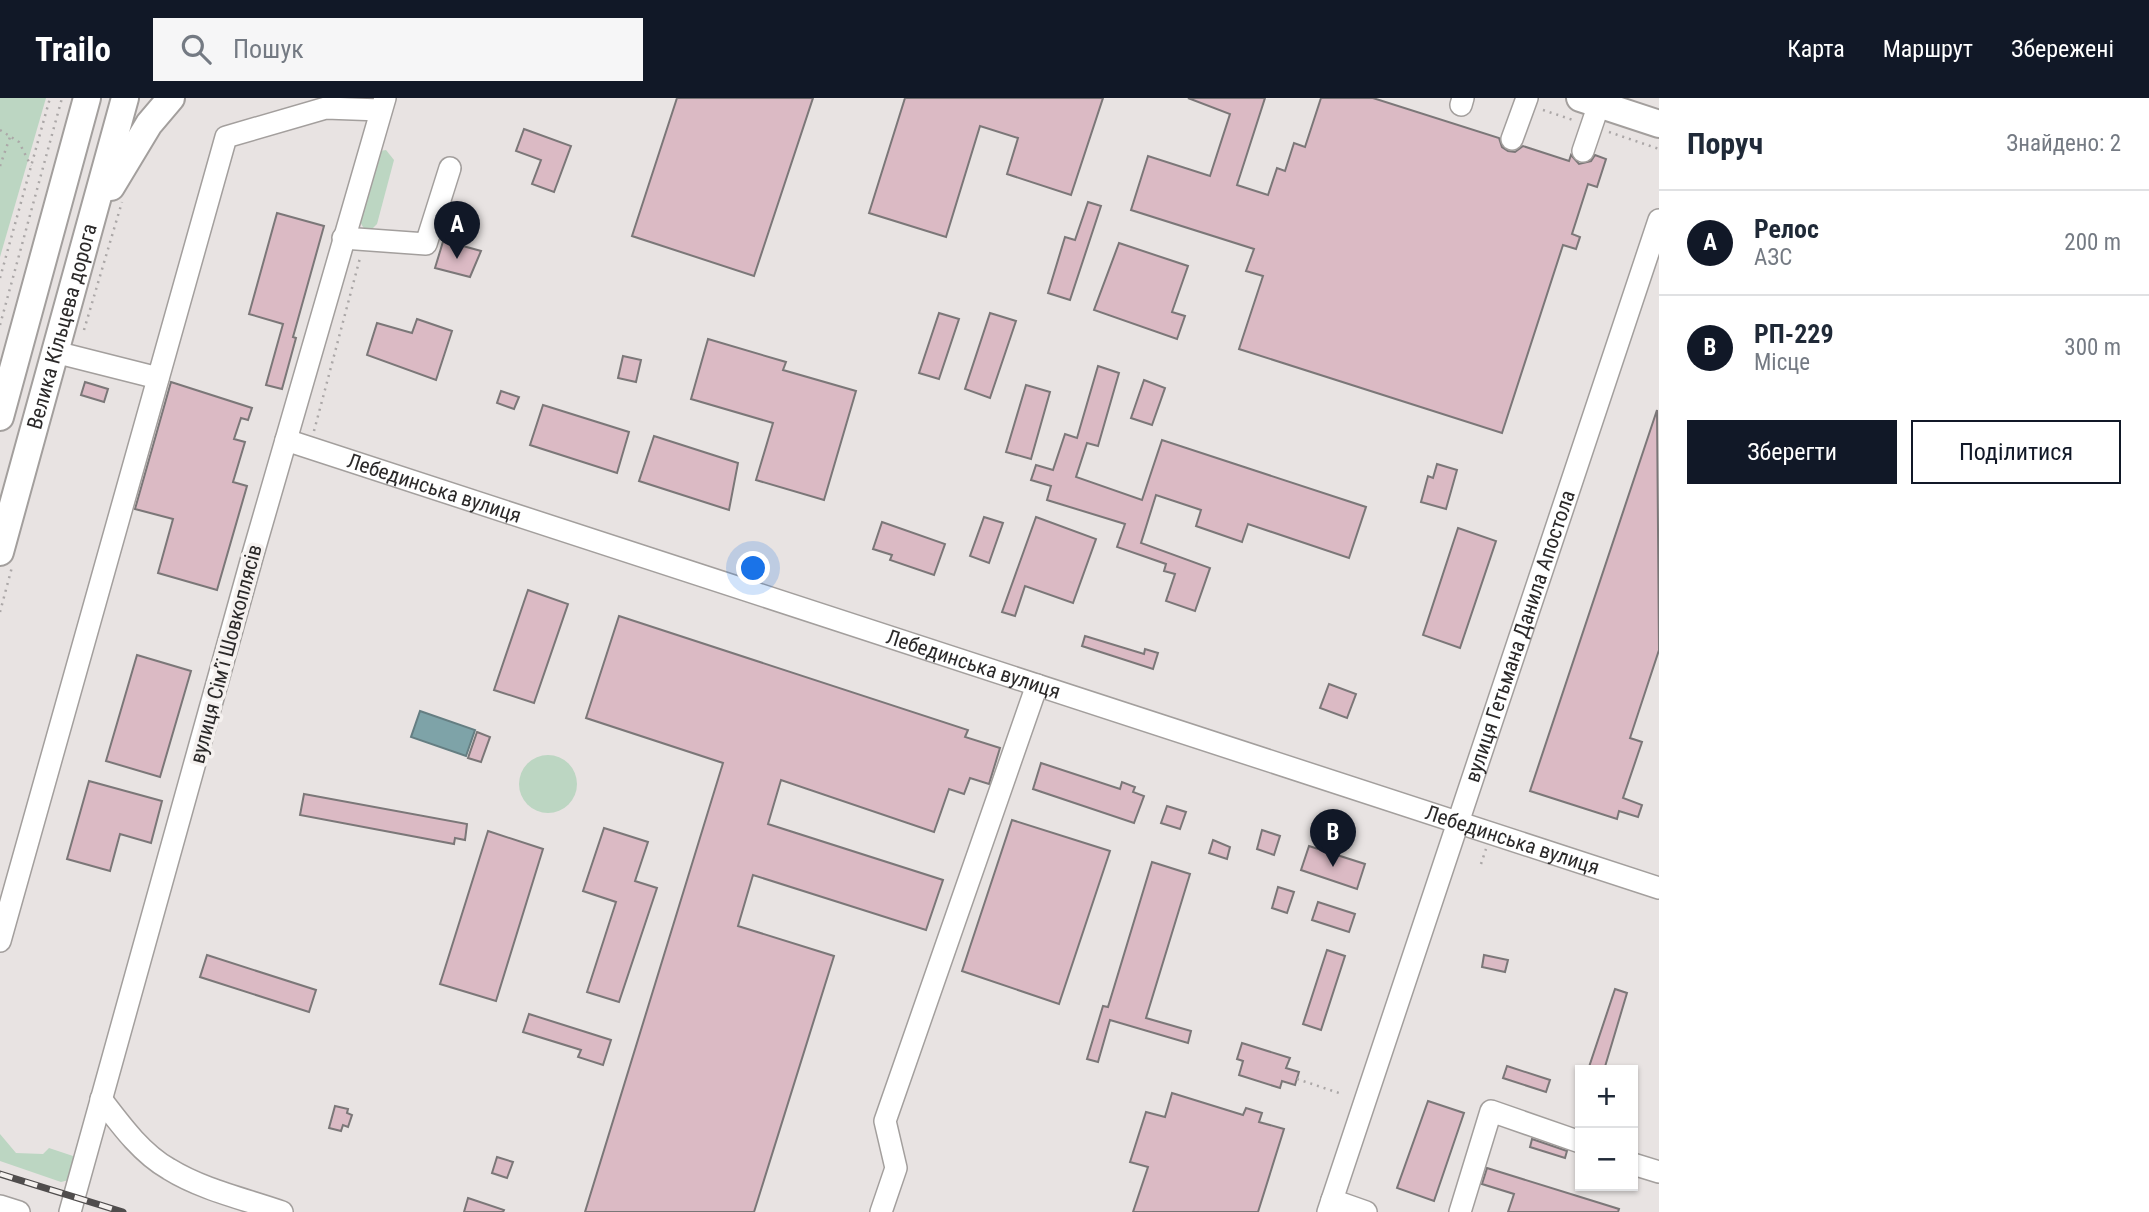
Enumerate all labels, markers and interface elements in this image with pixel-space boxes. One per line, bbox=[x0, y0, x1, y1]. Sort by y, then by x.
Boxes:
search box bbox=[153, 18, 643, 81]
text: Trailo bbox=[35, 30, 111, 69]
icon: search bbox=[177, 30, 215, 68]
text: Пошук bbox=[233, 34, 304, 64]
text: Карта bbox=[1787, 35, 1845, 63]
text: Маршрут bbox=[1883, 35, 1973, 63]
text: Збережені bbox=[2011, 35, 2114, 63]
text: Поруч bbox=[1687, 126, 1763, 161]
text: Знайдено: 2 bbox=[2006, 130, 2121, 157]
pin: A bbox=[434, 201, 480, 259]
text: Релос bbox=[1754, 214, 1819, 244]
street label: Велика Кільцева дорога bbox=[22, 221, 102, 432]
text: A bbox=[1703, 229, 1717, 256]
text: 200 m bbox=[2064, 229, 2121, 256]
text: АЗС bbox=[1754, 244, 1792, 271]
text: РП-229 bbox=[1754, 319, 1834, 349]
text: B bbox=[1704, 334, 1716, 361]
text: 300 m bbox=[2064, 334, 2121, 361]
text: Місце bbox=[1754, 349, 1810, 376]
button: Зберегти bbox=[1687, 420, 1897, 484]
button: Поділитися bbox=[1911, 420, 2121, 484]
street label: Лебединська вулиця bbox=[344, 449, 524, 528]
street label: вулиця Гетьмана Данила Апостола bbox=[1460, 487, 1580, 785]
street label: вулиця Сімʼї Шовкоплясів bbox=[185, 542, 267, 766]
your location bbox=[736, 551, 770, 585]
street label: Лебединська вулиця bbox=[883, 625, 1063, 704]
street label: Лебединська вулиця bbox=[1422, 801, 1602, 880]
pin: B bbox=[1310, 809, 1356, 867]
map controls bbox=[1575, 1065, 1638, 1191]
button: + bbox=[1575, 1065, 1638, 1128]
button: − bbox=[1575, 1128, 1638, 1191]

